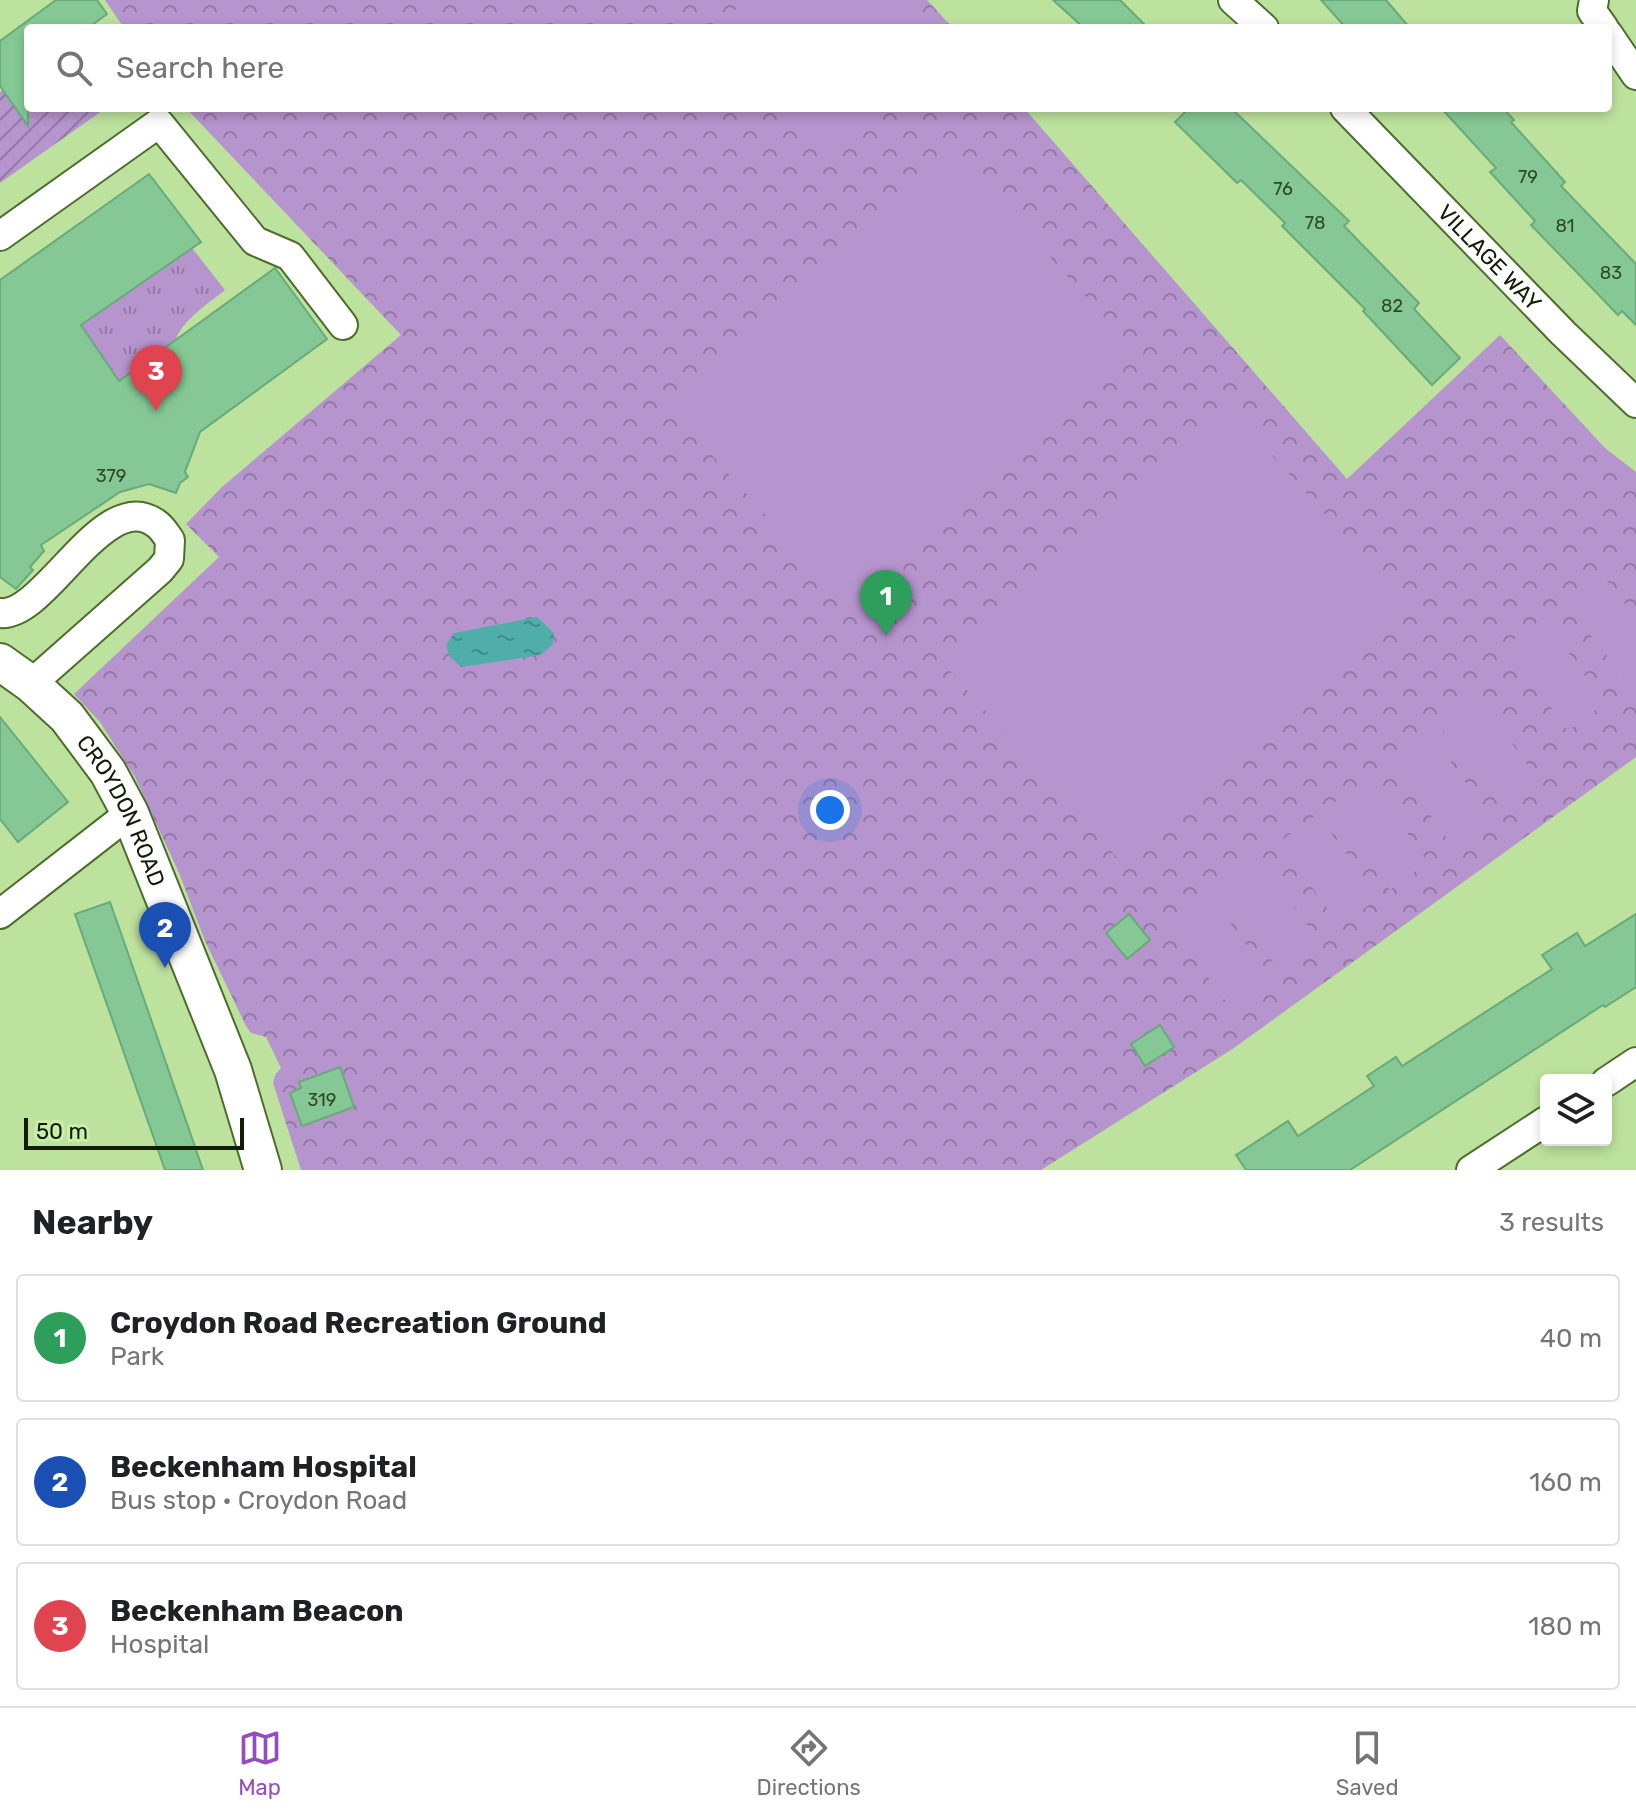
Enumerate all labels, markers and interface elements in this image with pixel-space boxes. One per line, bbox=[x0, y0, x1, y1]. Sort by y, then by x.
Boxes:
search box bbox=[24, 24, 1612, 112]
icon: search bbox=[52, 46, 96, 90]
text: Search here bbox=[116, 50, 284, 86]
house number: 79 bbox=[1518, 166, 1538, 188]
house number: 76 bbox=[1273, 178, 1293, 200]
street label: VILLAGE WAY bbox=[1432, 199, 1547, 317]
house number: 78 bbox=[1305, 212, 1325, 234]
house number: 81 bbox=[1555, 215, 1575, 237]
house number: 83 bbox=[1600, 262, 1622, 284]
house number: 82 bbox=[1381, 295, 1403, 317]
pin: 3 bbox=[130, 345, 182, 411]
house number: 379 bbox=[96, 465, 126, 487]
pin: 1 bbox=[860, 570, 912, 636]
street label: CROYDON ROAD bbox=[71, 730, 171, 890]
your location bbox=[810, 790, 850, 830]
pin: 2 bbox=[139, 902, 191, 968]
map controls bbox=[1540, 1074, 1612, 1146]
button: layers bbox=[1540, 1074, 1612, 1146]
house number: 319 bbox=[308, 1089, 336, 1111]
scale bar bbox=[24, 1114, 244, 1150]
text: 50 m bbox=[36, 1118, 88, 1145]
text: Nearby bbox=[32, 1202, 153, 1243]
text: 3 results bbox=[1499, 1207, 1604, 1238]
text: Croydon Road Recreation Ground bbox=[110, 1305, 607, 1341]
text: 1 bbox=[54, 1323, 66, 1354]
text: 40 m bbox=[1540, 1323, 1602, 1354]
text: Park bbox=[110, 1341, 164, 1372]
text: Beckenham Hospital bbox=[110, 1449, 417, 1485]
text: 2 bbox=[52, 1467, 68, 1498]
text: 160 m bbox=[1529, 1467, 1602, 1498]
text: Bus stop · Croydon Road bbox=[110, 1485, 407, 1516]
text: Beckenham Beacon bbox=[110, 1593, 404, 1629]
text: 3 bbox=[51, 1611, 69, 1642]
text: 180 m bbox=[1528, 1611, 1602, 1642]
text: Hospital bbox=[110, 1629, 209, 1660]
tab: Map bbox=[238, 1726, 282, 1801]
tab: Directions bbox=[757, 1726, 861, 1801]
tab: Saved bbox=[1336, 1726, 1399, 1801]

